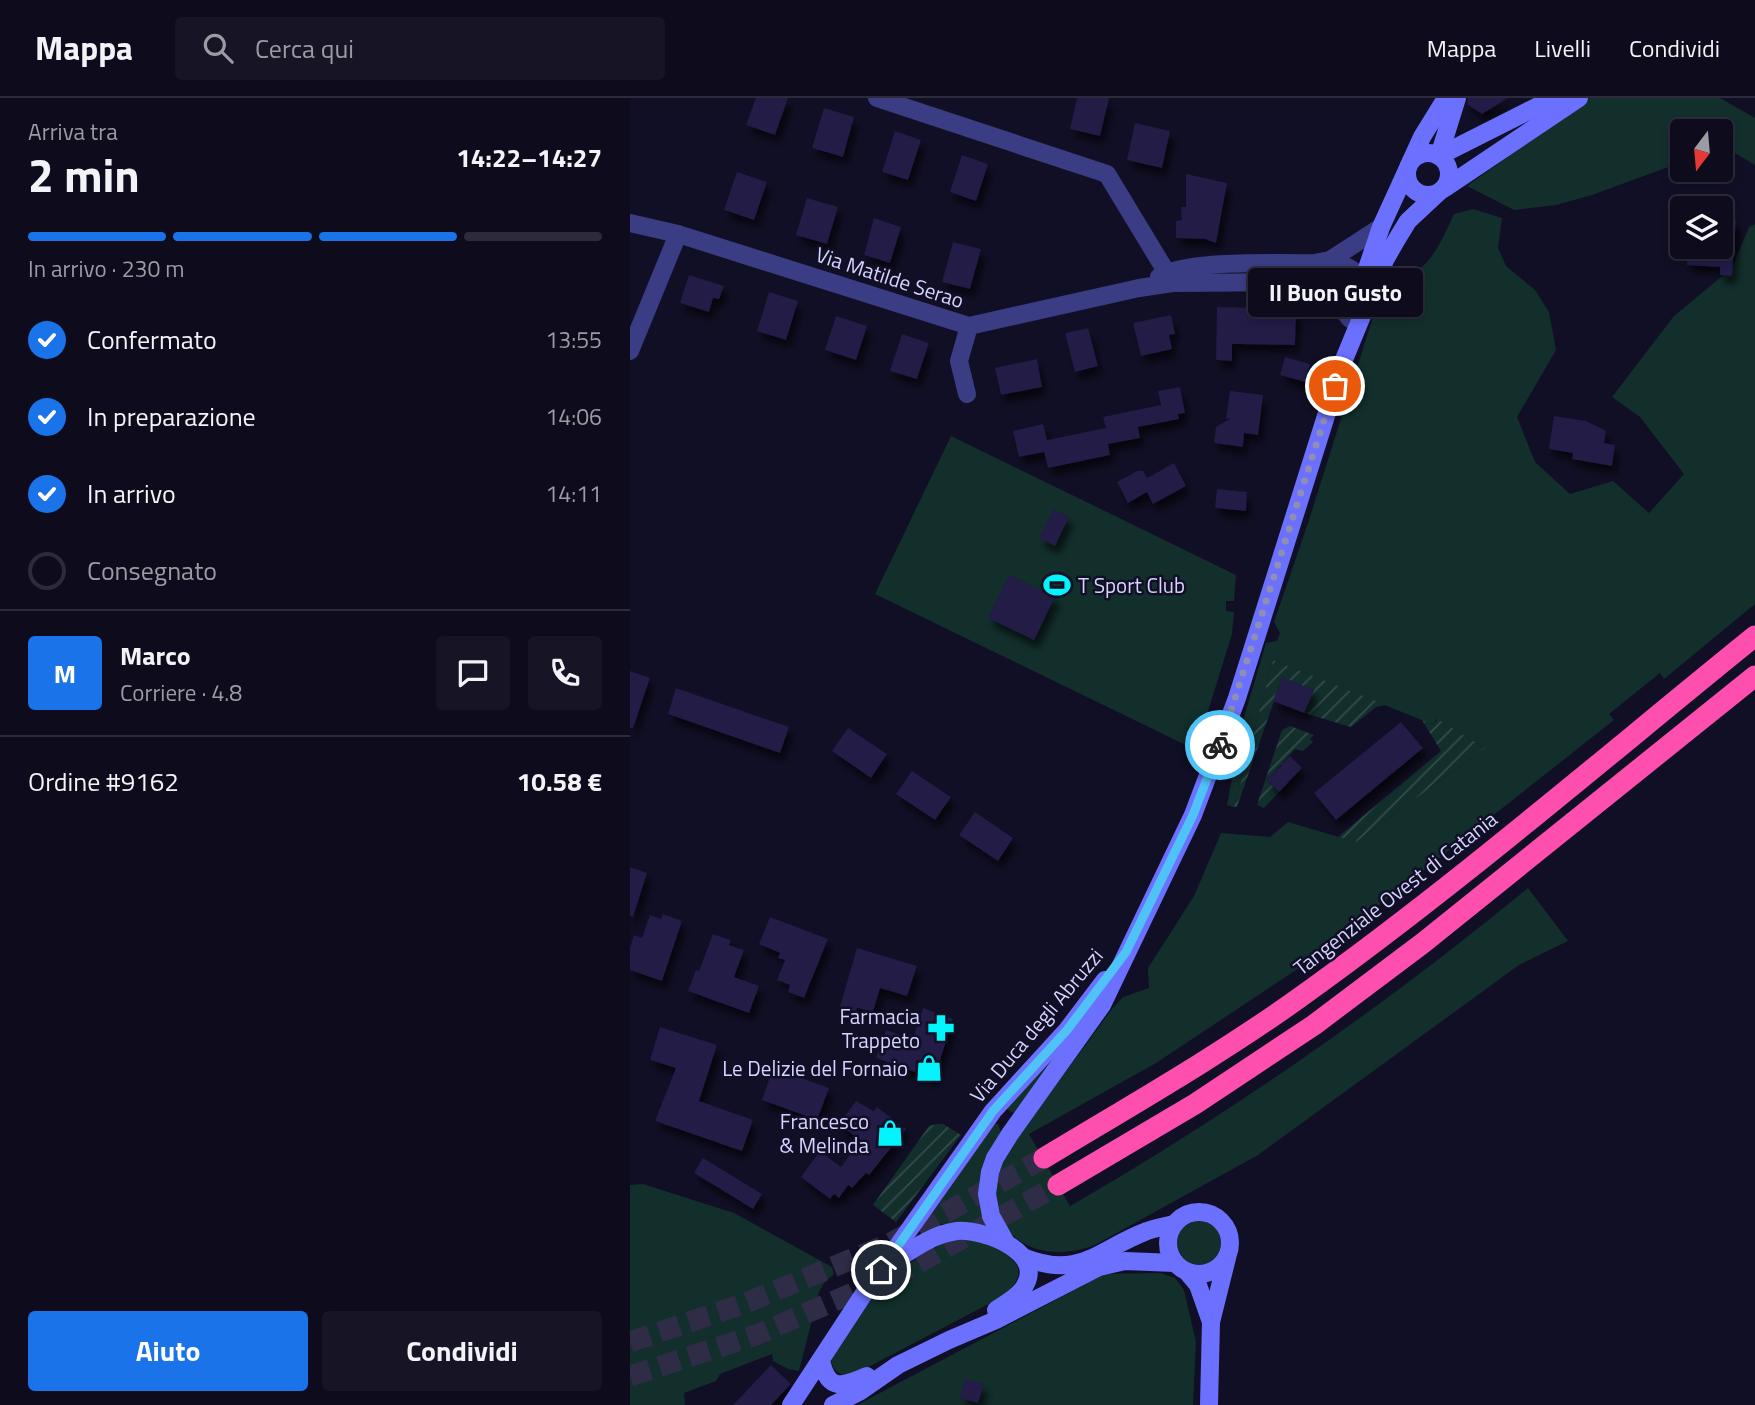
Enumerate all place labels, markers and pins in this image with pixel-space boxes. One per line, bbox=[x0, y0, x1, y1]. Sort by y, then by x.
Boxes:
callout: Il Buon Gusto bbox=[1248, 267, 1422, 316]
pin bbox=[1305, 356, 1365, 416]
place label: T Sport Club bbox=[1078, 569, 1185, 601]
sports icon: T Sport Club bbox=[1042, 570, 1072, 600]
place label: Farmacia Trappeto bbox=[840, 1000, 920, 1056]
pharmacy icon: Farmacia Trappeto bbox=[926, 1013, 956, 1043]
place label: Le Delizie del Fornaio bbox=[722, 1052, 908, 1084]
shop icon: Le Delizie del Fornaio bbox=[914, 1053, 944, 1083]
place label: Francesco & Melinda bbox=[779, 1105, 869, 1161]
shop icon: Francesco & Melinda bbox=[875, 1118, 905, 1148]
pin bbox=[851, 1240, 911, 1300]

